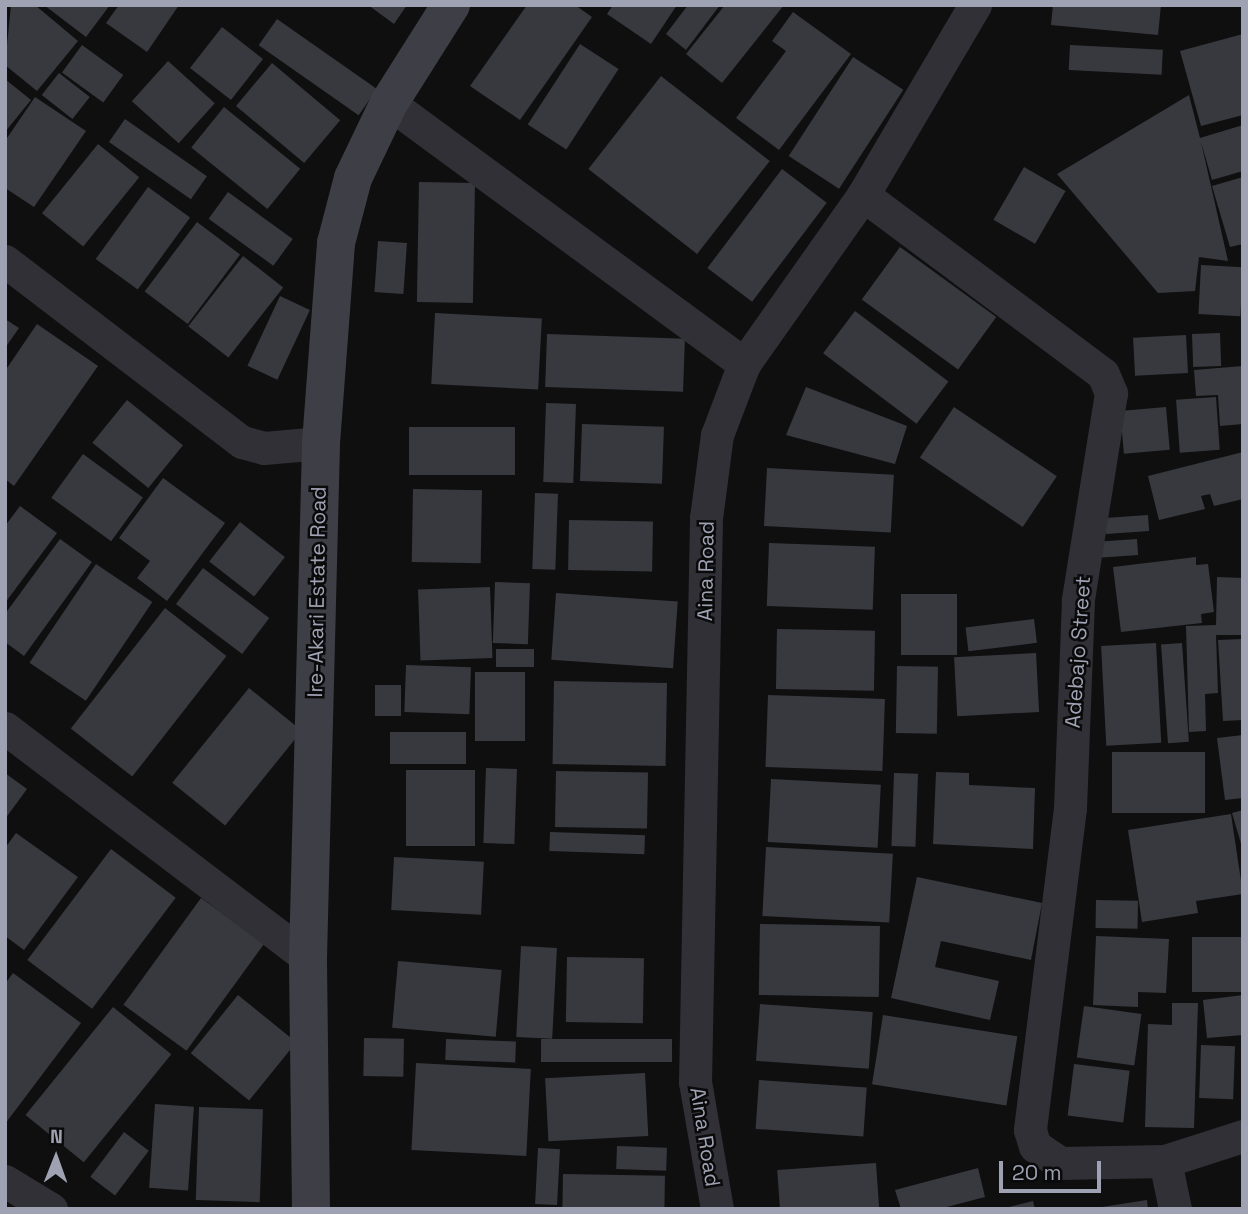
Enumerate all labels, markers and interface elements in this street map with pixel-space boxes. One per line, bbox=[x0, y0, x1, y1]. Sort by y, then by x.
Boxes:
street label: Ire-Akari Estate Road bbox=[303, 486, 331, 698]
street label: Aina Road bbox=[693, 521, 719, 621]
street label: Adebajo Street bbox=[1060, 575, 1096, 729]
street label: Aina Road bbox=[685, 1086, 725, 1188]
north arrow bbox=[21, 1123, 91, 1193]
text: N bbox=[50, 1124, 63, 1149]
scale bar bbox=[1003, 1148, 1104, 1192]
text: 20 m bbox=[1012, 1159, 1062, 1186]

